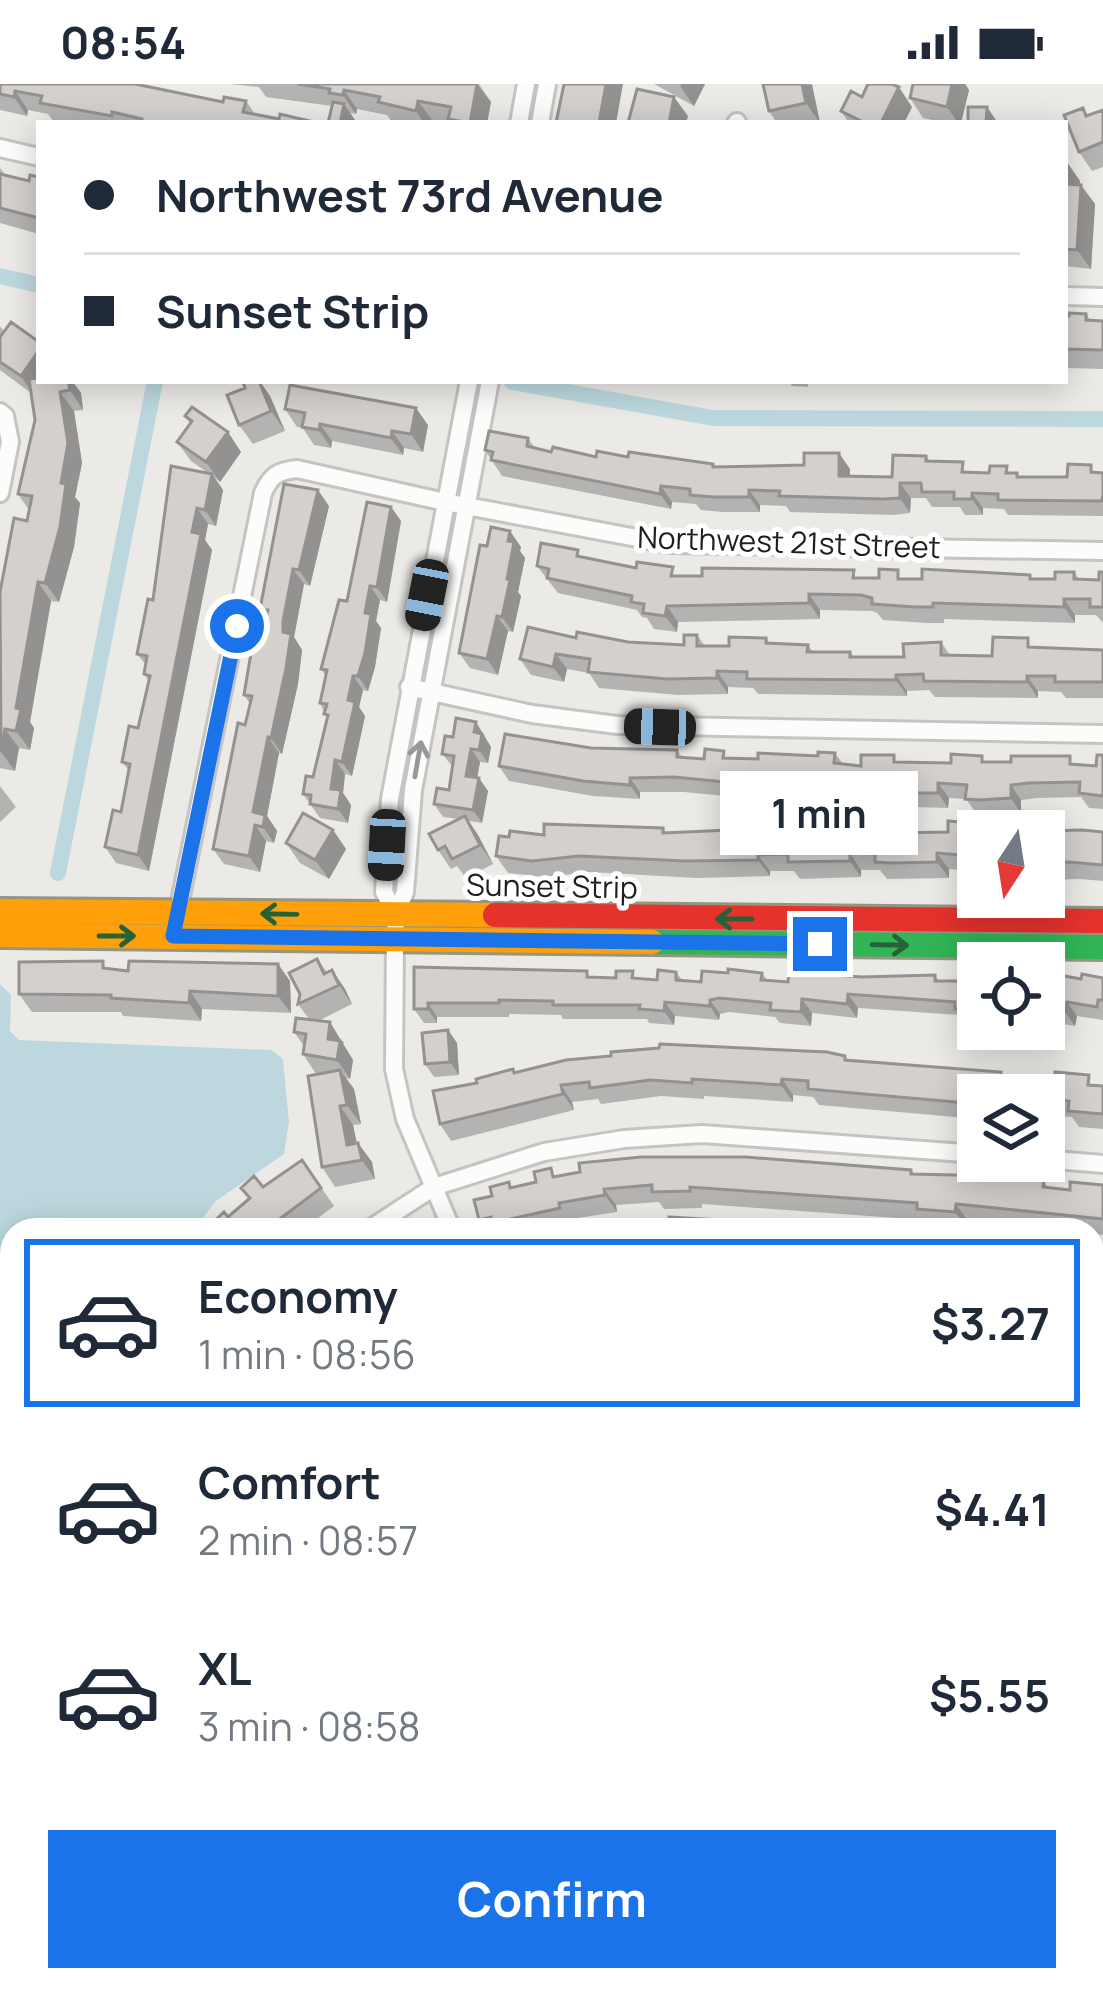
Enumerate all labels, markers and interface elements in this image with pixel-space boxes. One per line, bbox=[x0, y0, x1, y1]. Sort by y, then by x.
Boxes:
text: 08:54 bbox=[60, 11, 186, 73]
text: Northwest 73rd Avenue bbox=[156, 164, 663, 226]
text: Sunset Strip bbox=[156, 280, 429, 342]
street label: Northwest 21st Street bbox=[637, 516, 941, 567]
car bbox=[402, 556, 452, 634]
route start bbox=[210, 599, 264, 653]
car bbox=[623, 708, 697, 746]
one-way arrow bbox=[408, 740, 431, 779]
callout: 1 min bbox=[721, 770, 919, 854]
text: 1 min bbox=[771, 786, 867, 840]
car bbox=[367, 808, 407, 882]
north arrow bbox=[957, 810, 1065, 918]
map controls bbox=[957, 810, 1065, 1182]
street label: Sunset Strip bbox=[466, 864, 638, 907]
one-way arrow bbox=[260, 902, 299, 925]
one-way arrow bbox=[715, 908, 754, 930]
route end bbox=[793, 917, 847, 971]
one-way arrow bbox=[97, 925, 136, 947]
one-way arrow bbox=[870, 934, 909, 956]
button: locate bbox=[957, 942, 1065, 1050]
button: layers bbox=[957, 1074, 1065, 1182]
text: Economy bbox=[198, 1265, 398, 1327]
icon: car bbox=[54, 1269, 162, 1377]
text: $3.27 bbox=[931, 1292, 1050, 1354]
text: 1 min · 08:56 bbox=[198, 1327, 416, 1381]
text: Comfort bbox=[198, 1451, 381, 1513]
icon: car bbox=[54, 1455, 162, 1563]
text: $4.41 bbox=[935, 1478, 1050, 1540]
text: 2 min · 08:57 bbox=[198, 1513, 418, 1567]
text: XL bbox=[198, 1637, 252, 1699]
icon: car bbox=[54, 1641, 162, 1749]
text: $5.55 bbox=[929, 1664, 1050, 1726]
text: 3 min · 08:58 bbox=[198, 1699, 420, 1753]
button: Confirm bbox=[48, 1830, 1056, 1968]

